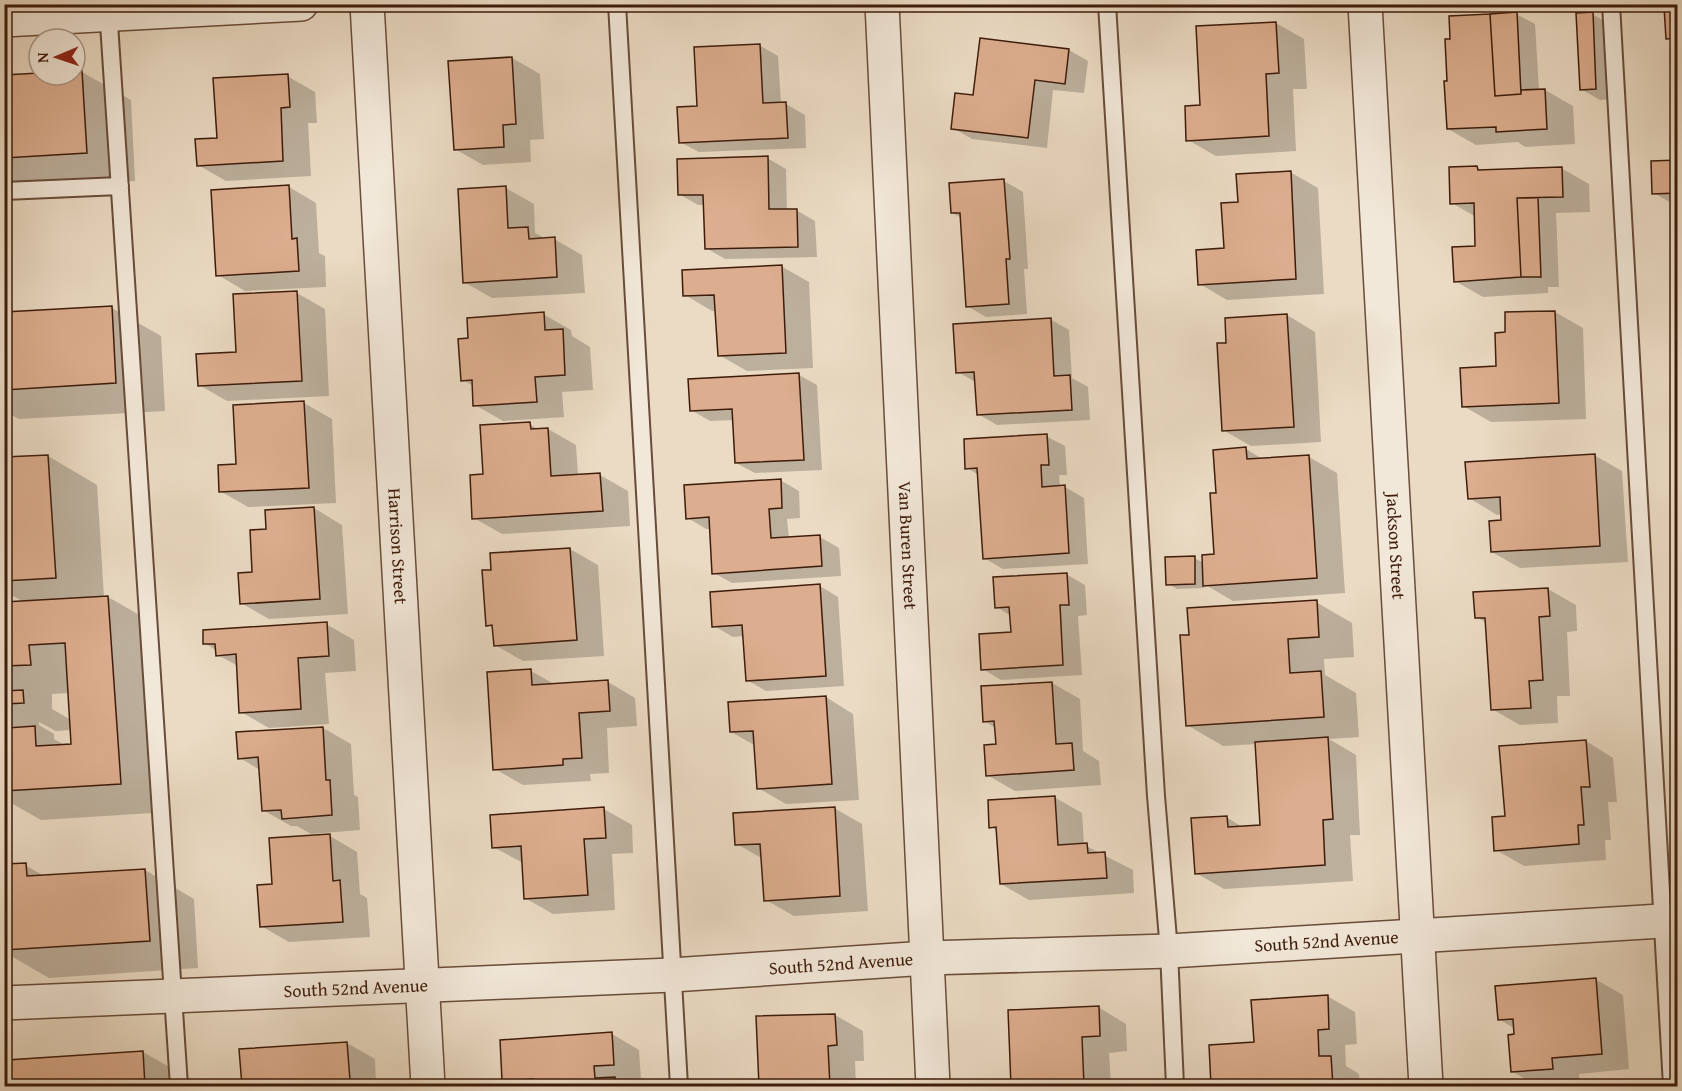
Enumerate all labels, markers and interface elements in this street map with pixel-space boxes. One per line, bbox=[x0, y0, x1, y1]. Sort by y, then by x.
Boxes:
north arrow bbox=[27, 27, 87, 87]
text: N bbox=[30, 51, 54, 63]
street label: Van Buren Street bbox=[892, 481, 925, 611]
street label: Harrison Street bbox=[381, 487, 415, 606]
street label: Jackson Street bbox=[1379, 490, 1413, 601]
street label: South 52nd Avenue bbox=[1253, 923, 1399, 959]
street label: South 52nd Avenue bbox=[768, 945, 914, 982]
street label: South 52nd Avenue bbox=[283, 971, 428, 1004]

